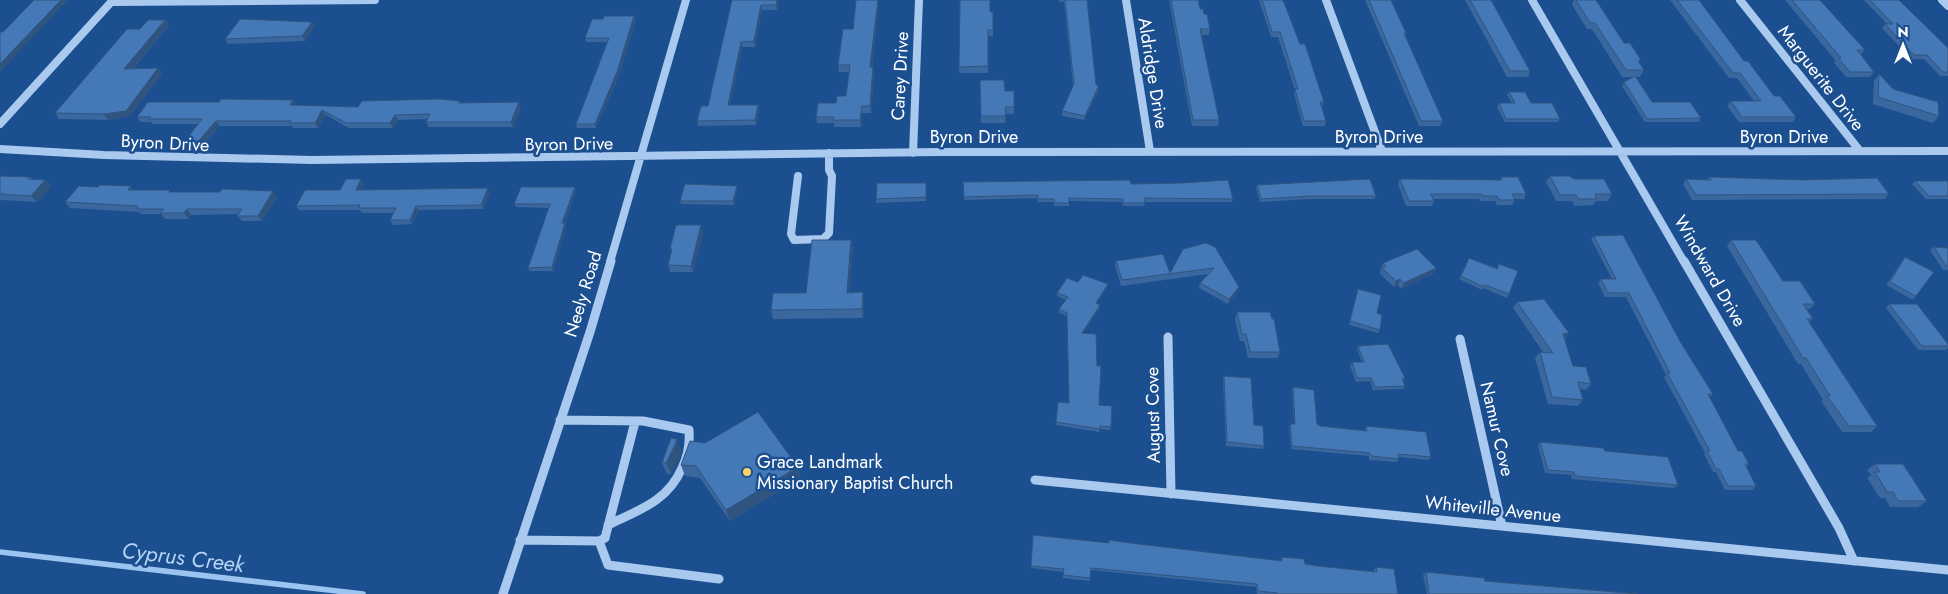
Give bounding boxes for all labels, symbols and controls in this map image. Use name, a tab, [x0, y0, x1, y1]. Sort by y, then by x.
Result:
street label: Aldridge Drive	[1131, 15, 1175, 131]
street label: Marguerite Drive	[1771, 20, 1871, 136]
north arrow	[1878, 20, 1928, 70]
text: N	[1897, 22, 1909, 42]
street label: Carey Drive	[885, 31, 915, 121]
street label: Byron Drive	[930, 124, 1018, 150]
street label: Byron Drive	[1335, 124, 1423, 150]
street label: Byron Drive	[1740, 124, 1828, 150]
street label: Byron Drive	[120, 128, 210, 158]
street label: Byron Drive	[524, 130, 614, 158]
street label: Windward Drive	[1667, 210, 1753, 332]
street label: Neely Road	[558, 248, 608, 340]
street label: August Cove	[1139, 367, 1167, 463]
street label: Namur Cove	[1473, 379, 1521, 479]
place label: Grace Landmark Missionary Baptist Church	[757, 449, 954, 496]
marker: Grace Landmark Missionary Baptist Church	[741, 466, 753, 478]
street label: Whiteville Avenue	[1424, 489, 1562, 529]
water label: Cyprus Creek	[120, 534, 248, 581]

